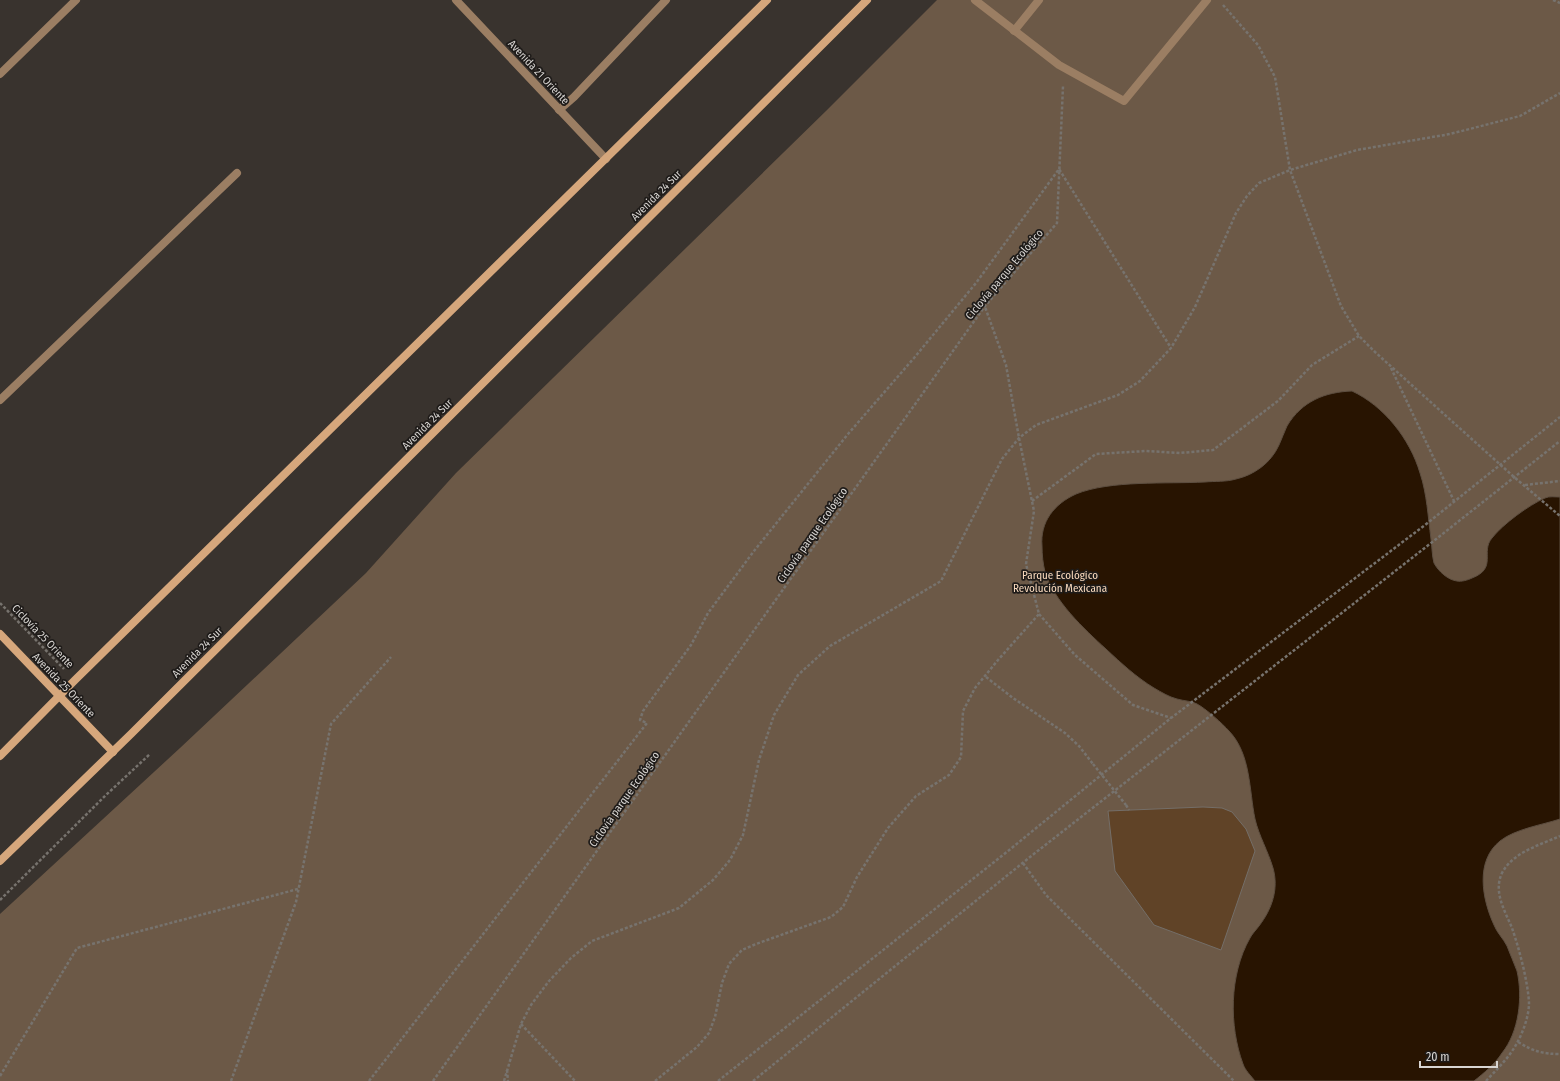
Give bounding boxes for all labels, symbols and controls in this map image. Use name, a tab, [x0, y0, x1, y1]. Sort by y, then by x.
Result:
street label: Avenida 21 Oriente	[505, 37, 572, 107]
street label: Avenida 24 Sur	[628, 167, 684, 223]
street label: Ciclovía parque Ecológico	[963, 226, 1046, 322]
street label: Avenida 24 Sur	[399, 396, 455, 452]
street label: Ciclovía parque Ecológico	[774, 485, 850, 586]
park label: Parque Ecológico Revolución Mexicana	[1013, 569, 1107, 595]
street label: Ciclovía 25 Oriente	[9, 602, 76, 671]
street label: Avenida 24 Sur	[169, 624, 225, 680]
street label: Avenida 25 Oriente	[30, 650, 98, 720]
street label: Ciclovía parque Ecológico	[586, 749, 662, 850]
scale bar	[1420, 1043, 1497, 1069]
text: 20 m	[1426, 1050, 1450, 1064]

